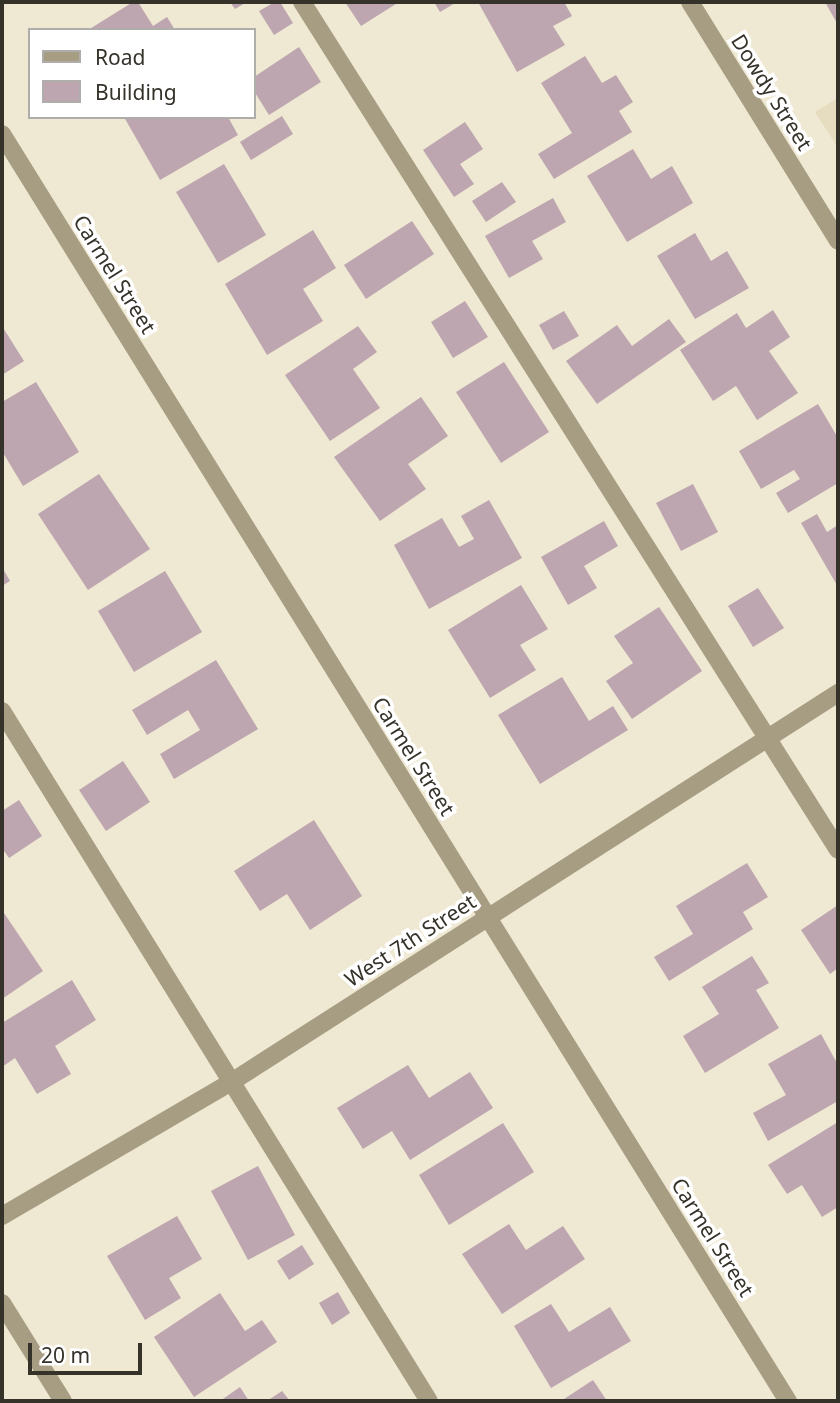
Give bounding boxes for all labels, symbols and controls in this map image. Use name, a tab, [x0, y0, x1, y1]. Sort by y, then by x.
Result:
legend	[28, 28, 256, 119]
street label: Dowdy Street	[726, 29, 818, 155]
text: Road	[95, 43, 145, 71]
text: Building	[95, 78, 177, 106]
street label: Carmel Street	[69, 210, 161, 338]
street label: Carmel Street	[368, 692, 460, 820]
street label: West 7th Street	[340, 888, 480, 992]
street label: Carmel Street	[667, 1173, 759, 1301]
scale bar	[32, 1330, 145, 1374]
text: 20 m	[41, 1341, 90, 1369]

